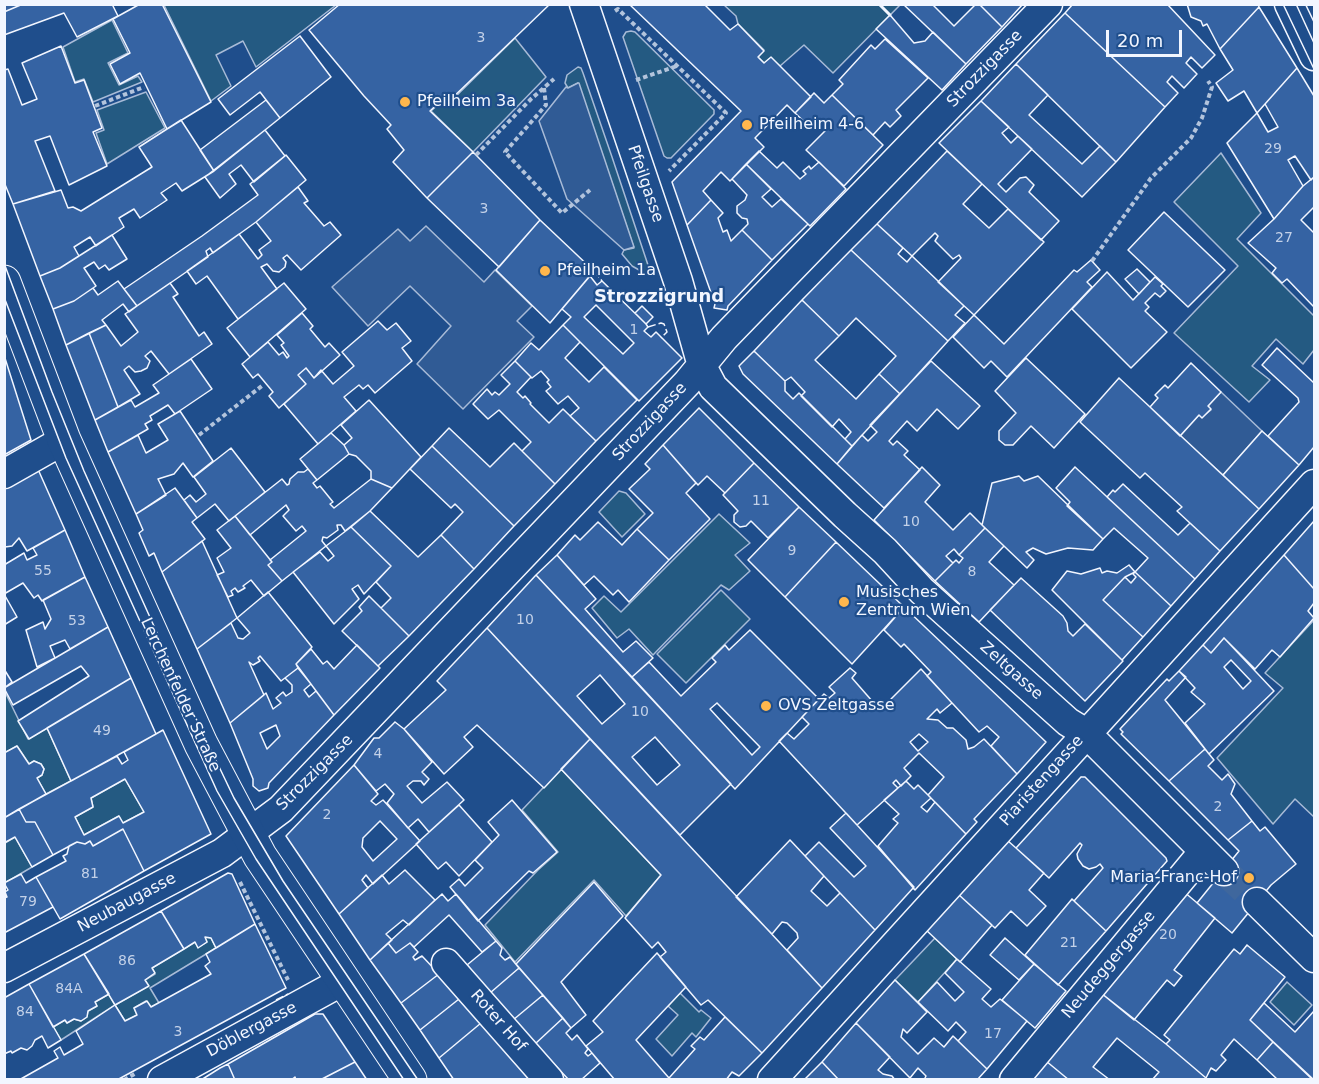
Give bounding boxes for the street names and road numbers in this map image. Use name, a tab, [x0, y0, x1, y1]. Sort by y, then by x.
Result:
street label: Strozzigasse	[943, 26, 1027, 112]
street label: Pfeilgasse	[623, 143, 667, 225]
street label: Strozzigasse	[609, 379, 691, 465]
street label: Lerchenfelder Straße	[136, 615, 224, 775]
street label: Zeltgasse	[976, 638, 1046, 704]
street label: Strozzigasse	[273, 731, 357, 815]
street label: Piaristengasse	[996, 732, 1088, 830]
street label: Neubaugasse	[75, 869, 179, 937]
street label: Neudeggergasse	[1058, 907, 1160, 1023]
street label: Roter Hof	[466, 986, 530, 1056]
street label: Döblergasse	[204, 998, 300, 1062]

